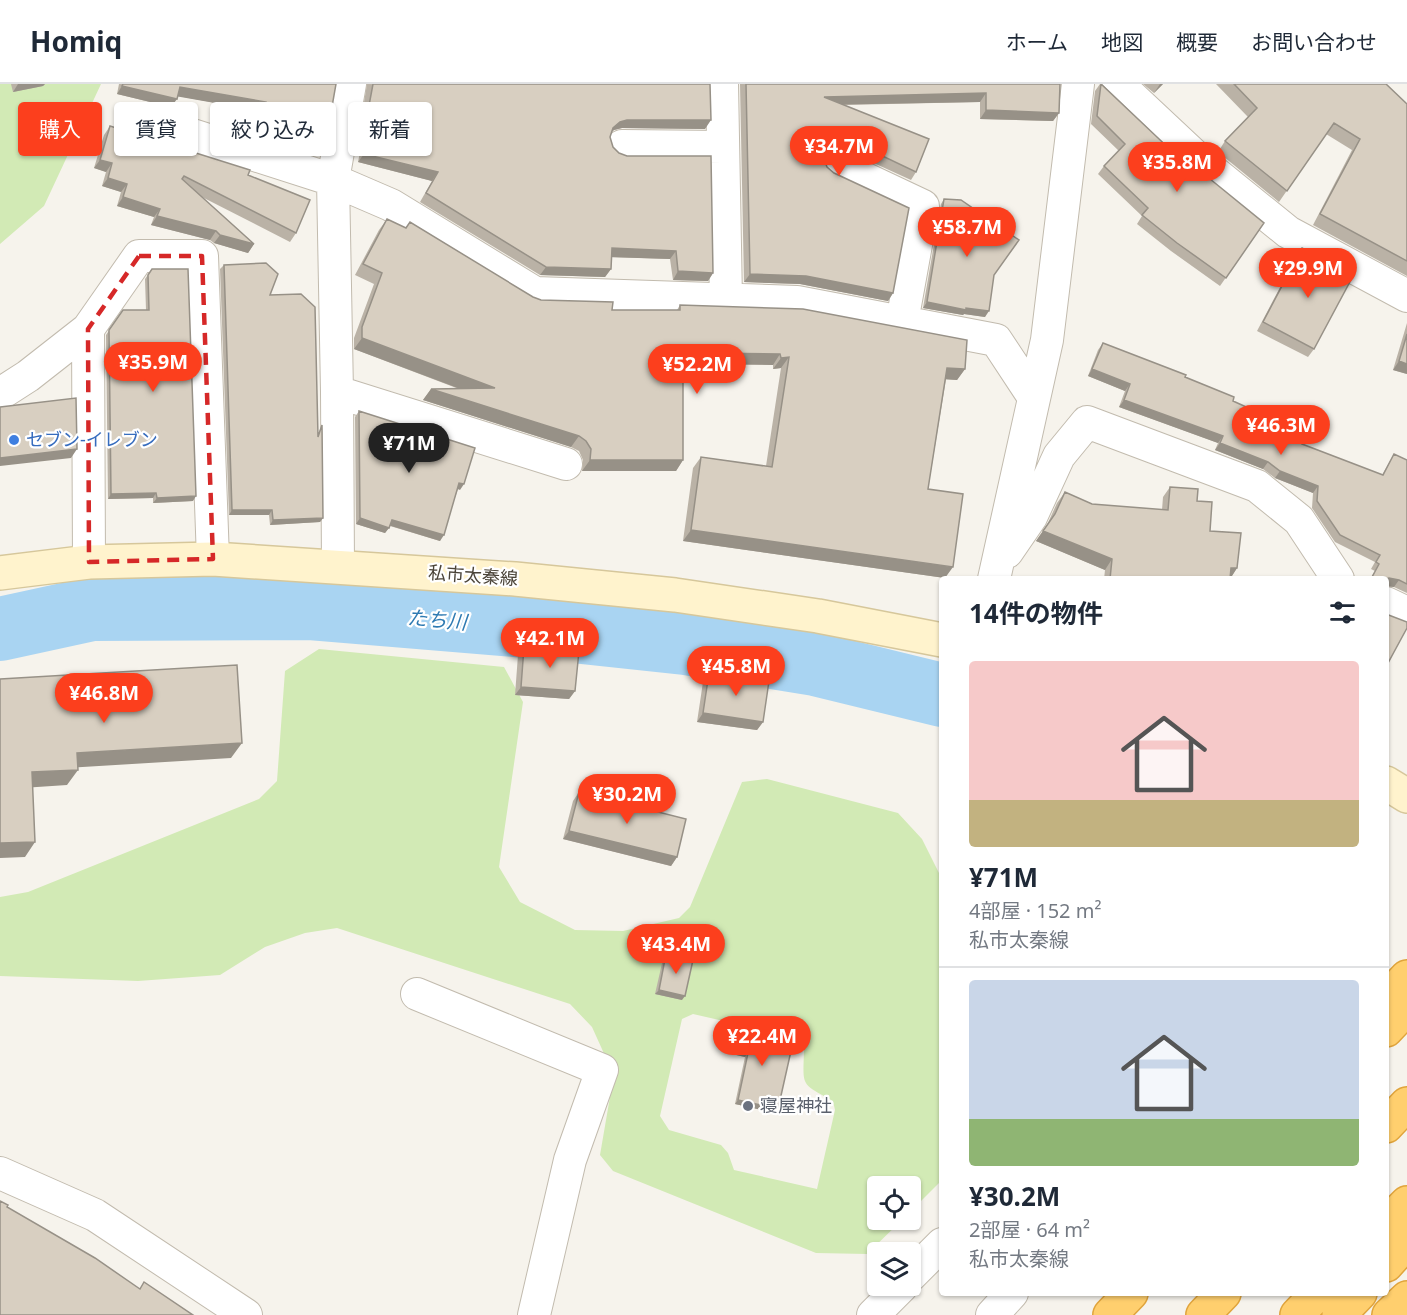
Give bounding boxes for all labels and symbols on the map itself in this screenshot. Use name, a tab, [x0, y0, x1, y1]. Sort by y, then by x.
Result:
pin: ¥34.7M	[790, 126, 888, 177]
pin: ¥35.8M	[1128, 142, 1226, 193]
pin: ¥58.7M	[918, 207, 1016, 258]
pin: ¥29.9M	[1259, 248, 1357, 299]
pin: ¥35.9M	[104, 342, 202, 393]
pin: ¥52.2M	[648, 344, 746, 395]
pin: ¥46.3M	[1232, 405, 1330, 456]
pin: ¥71M	[373, 423, 445, 474]
place label: セブン-イレブン	[26, 427, 158, 451]
marker: セブン-イレブン	[7, 433, 21, 447]
street label: 私市太秦線	[427, 560, 519, 590]
water label: たち川	[406, 603, 470, 636]
pin: ¥42.1M	[501, 618, 599, 669]
pin: ¥45.8M	[687, 646, 785, 697]
pin: ¥46.8M	[55, 673, 153, 724]
pin: ¥30.2M	[578, 774, 676, 825]
pin: ¥43.4M	[627, 924, 725, 975]
pin: ¥22.4M	[713, 1016, 811, 1067]
place label: 寝屋神社	[760, 1093, 832, 1117]
marker: 寝屋神社	[741, 1099, 755, 1113]

